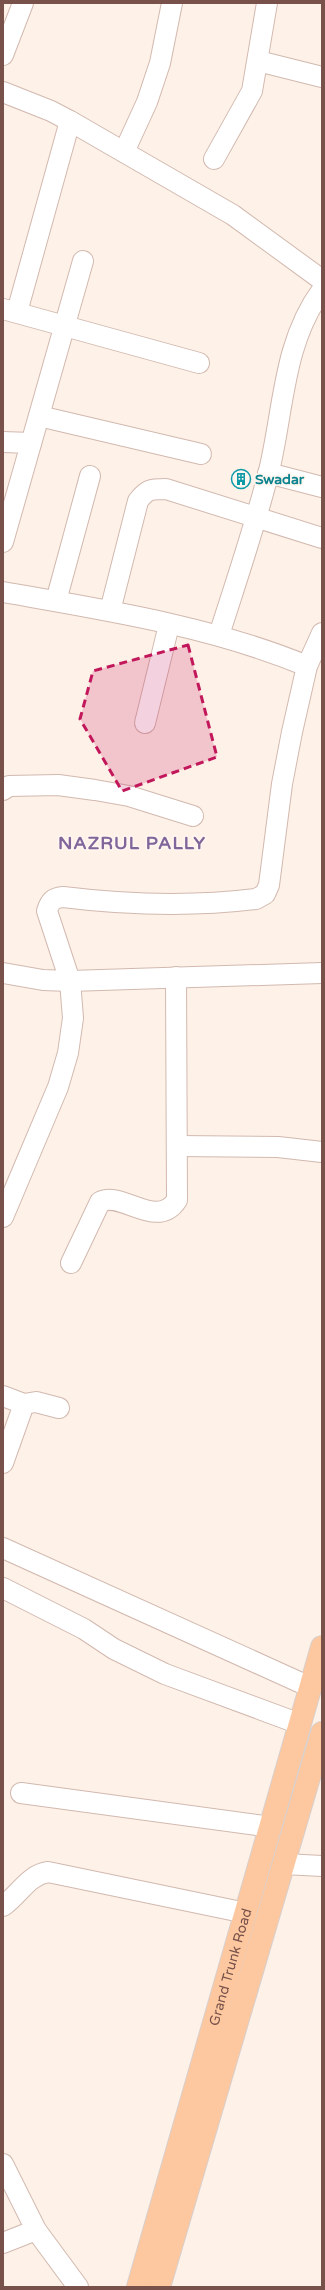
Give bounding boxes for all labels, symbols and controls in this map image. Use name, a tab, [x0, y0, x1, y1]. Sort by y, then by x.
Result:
building icon: Swadar	[230, 468, 252, 490]
place label: Swadar	[255, 471, 305, 488]
district label: NAZRUL PALLY	[58, 832, 206, 854]
street label: Grand Trunk Road	[205, 1906, 255, 2028]

